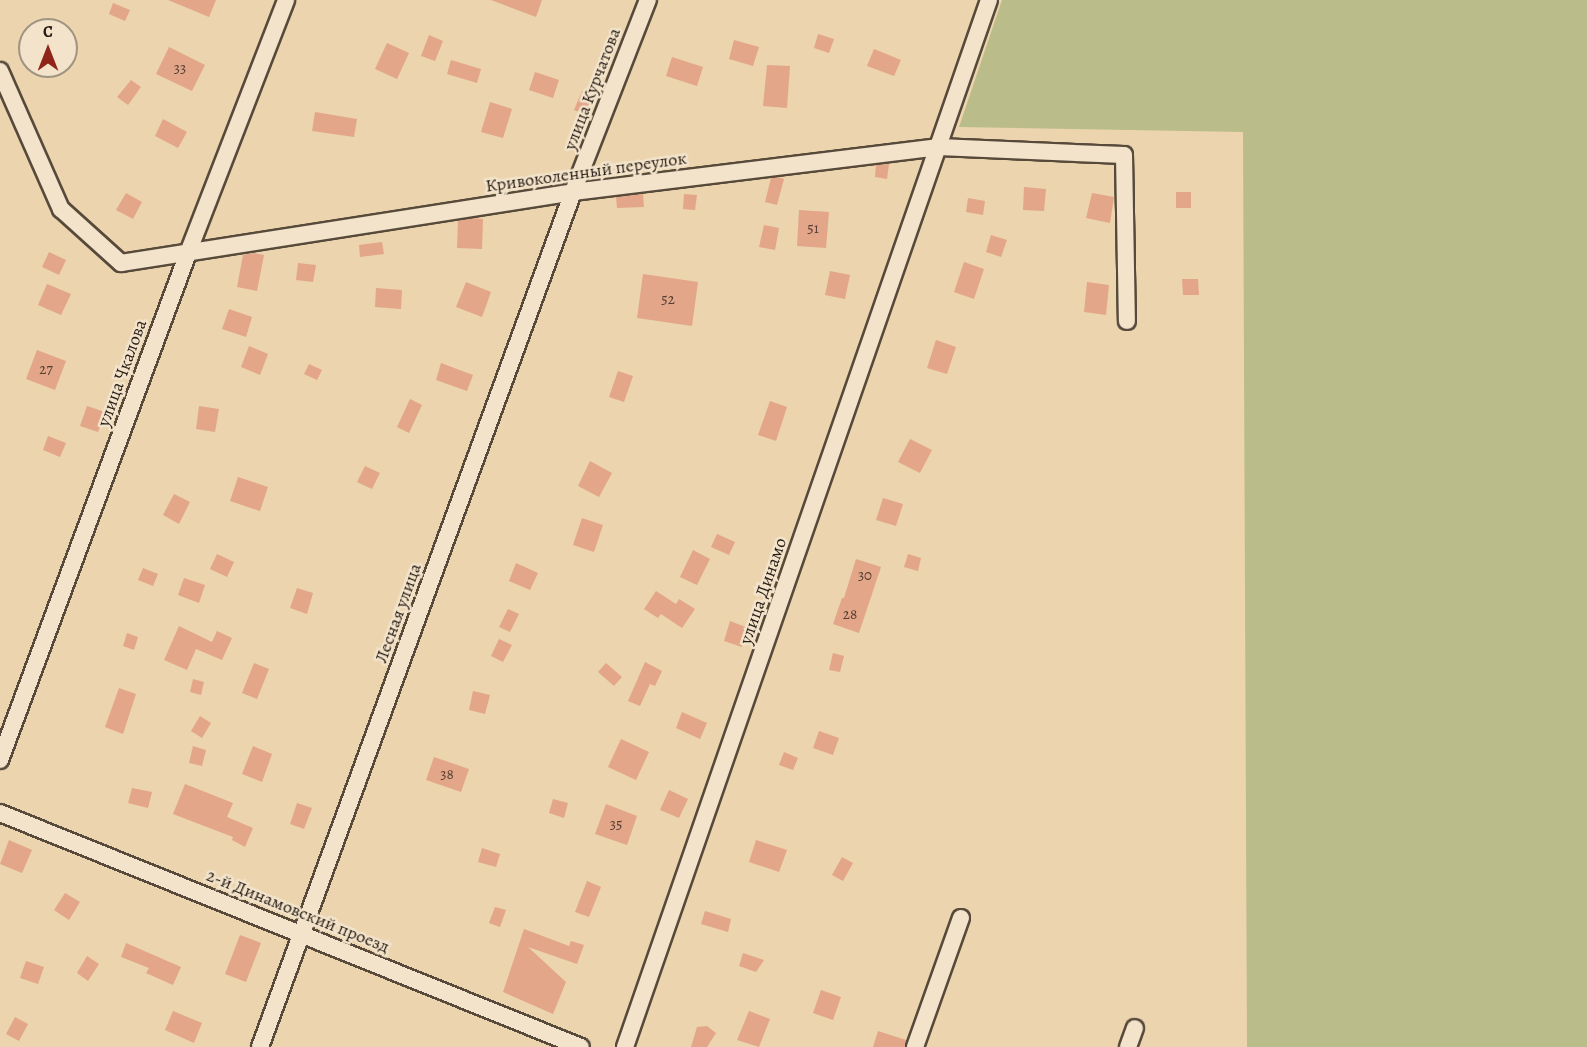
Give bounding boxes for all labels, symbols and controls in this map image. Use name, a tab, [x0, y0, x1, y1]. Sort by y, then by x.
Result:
north arrow	[18, 18, 78, 78]
text: С	[43, 21, 53, 43]
street label: улица Курчатова	[559, 25, 625, 153]
house number: 33	[174, 60, 186, 78]
street label: Кривоколенный переулок	[484, 147, 688, 197]
house number: 51	[807, 220, 819, 238]
house number: 52	[661, 291, 675, 309]
street label: улица Чкалова	[93, 317, 151, 429]
house number: 27	[39, 361, 53, 379]
street label: улица Динамо	[735, 535, 791, 647]
street label: Лесная улица	[370, 560, 426, 666]
house number: 30	[858, 567, 872, 585]
house number: 28	[843, 606, 857, 624]
house number: 38	[440, 766, 454, 784]
house number: 35	[610, 816, 622, 834]
street label: 2-й Динамовский проезд	[203, 864, 393, 958]

